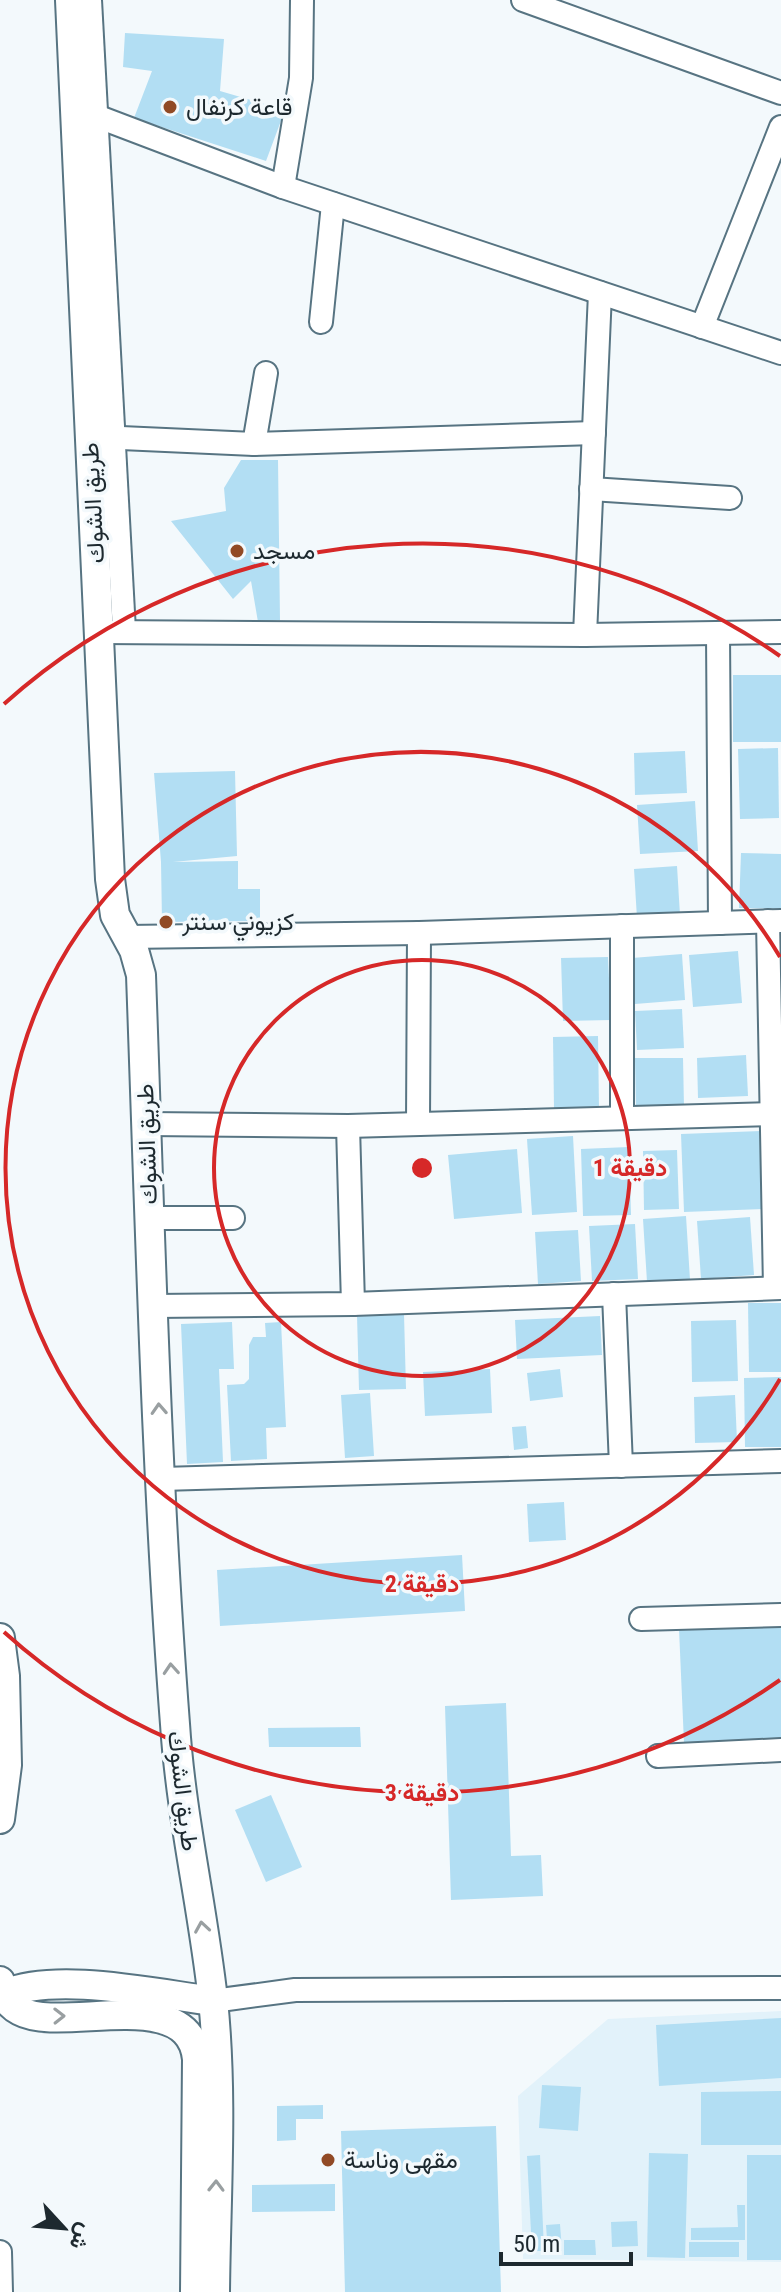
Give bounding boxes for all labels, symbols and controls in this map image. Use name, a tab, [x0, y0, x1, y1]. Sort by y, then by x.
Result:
place label: قاعة كرنفال	[186, 93, 292, 122]
marker: قاعة كرنفال	[161, 98, 179, 116]
street label: طريق الشوك	[76, 442, 111, 564]
place label: مسجد	[253, 537, 315, 565]
marker: مسجد	[228, 542, 246, 560]
place label: كزيوني سنتر	[181, 908, 294, 941]
marker: كزيوني سنتر	[157, 913, 175, 931]
street label: طريق الشوك	[131, 1083, 164, 1205]
centre of rings	[408, 1154, 436, 1182]
text: 1 دقيقة	[593, 1154, 667, 1182]
one-way arrow	[150, 1402, 167, 1415]
text: 2 دقيقة	[385, 1570, 459, 1598]
one-way arrow	[163, 1662, 180, 1675]
street label: طريق الشوك	[161, 1729, 204, 1853]
text: 3 دقيقة	[385, 1779, 459, 1807]
one-way arrow	[195, 1920, 212, 1934]
one-way arrow	[53, 2008, 66, 2025]
place label: مقهى وناسة	[344, 2146, 458, 2175]
marker: مقهى وناسة	[319, 2151, 337, 2169]
one-way arrow	[207, 2179, 225, 2192]
north arrow	[24, 2188, 104, 2268]
scale bar	[501, 2216, 631, 2266]
text: ش	[64, 2219, 99, 2254]
text: 50 m	[513, 2230, 560, 2258]

